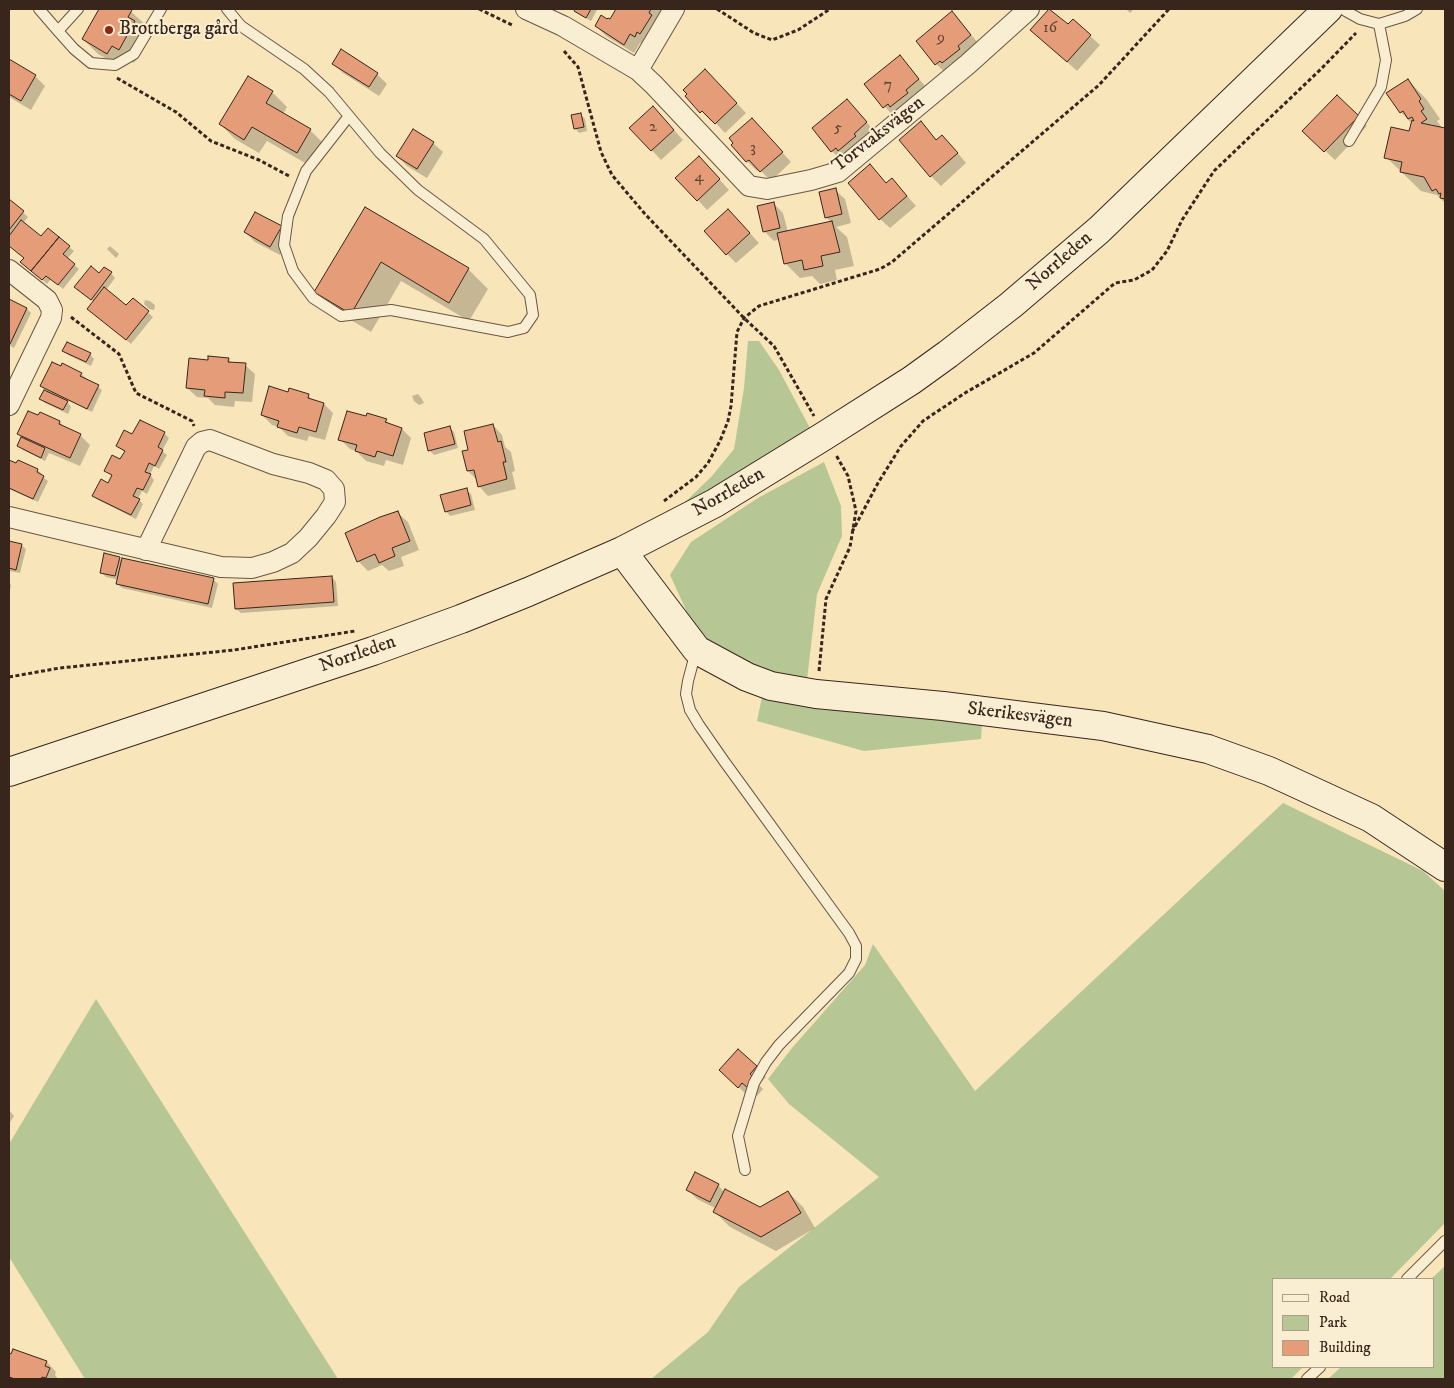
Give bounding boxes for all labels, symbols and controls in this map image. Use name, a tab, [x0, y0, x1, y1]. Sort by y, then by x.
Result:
place label: Brottberga gård	[119, 19, 238, 41]
house number: 16	[1043, 19, 1057, 39]
marker: Brottberga gård	[103, 24, 115, 36]
house number: 9	[937, 29, 945, 49]
house number: 7	[884, 76, 892, 96]
street label: Torvtaksvägen	[828, 92, 930, 178]
house number: 2	[649, 118, 657, 138]
house number: 5	[834, 119, 842, 139]
house number: 3	[750, 139, 756, 159]
house number: 4	[694, 168, 704, 188]
street label: Norrleden	[1023, 227, 1097, 297]
street label: Norrleden	[689, 463, 769, 523]
street label: Norrleden	[317, 631, 399, 679]
street label: Skerikesvägen	[966, 698, 1074, 734]
legend	[1272, 1278, 1434, 1368]
text: Road	[1319, 1288, 1350, 1307]
text: Park	[1319, 1313, 1347, 1332]
text: Building	[1319, 1338, 1371, 1357]

